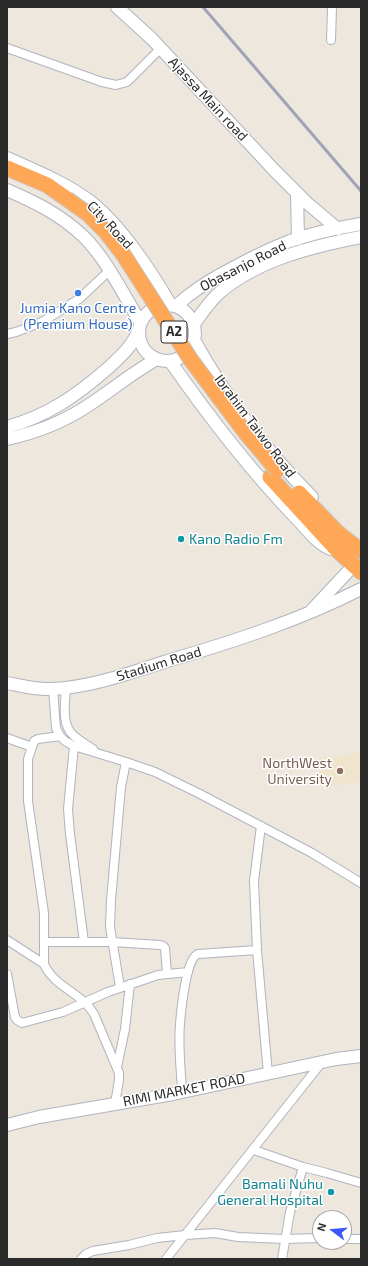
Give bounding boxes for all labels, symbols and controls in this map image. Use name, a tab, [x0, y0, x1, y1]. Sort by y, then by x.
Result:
street label: Ajassa Main road	[165, 54, 251, 144]
street label: City Road	[84, 197, 136, 253]
street label: Obasanjo Road	[197, 237, 289, 295]
marker: Jumia Kano Centre (Premium House)	[73, 288, 83, 298]
place label: Jumia Kano Centre (Premium House)	[20, 300, 136, 332]
road number: A2	[161, 321, 187, 343]
street label: Ibrahim Taiwo Road	[211, 371, 299, 481]
place label: Kano Radio Fm	[189, 531, 283, 547]
marker: Kano Radio Fm	[176, 534, 186, 544]
street label: Stadium Road	[115, 643, 203, 685]
place label: NorthWest University	[262, 755, 332, 788]
marker: NorthWest University	[335, 766, 345, 776]
street label: RIMI MARKET ROAD	[121, 1070, 247, 1110]
place label: Bamali Nuhu General Hospital	[217, 1176, 323, 1208]
marker: Bamali Nuhu General Hospital	[326, 1187, 336, 1197]
north arrow	[312, 1210, 352, 1250]
text: N	[314, 1221, 328, 1232]

